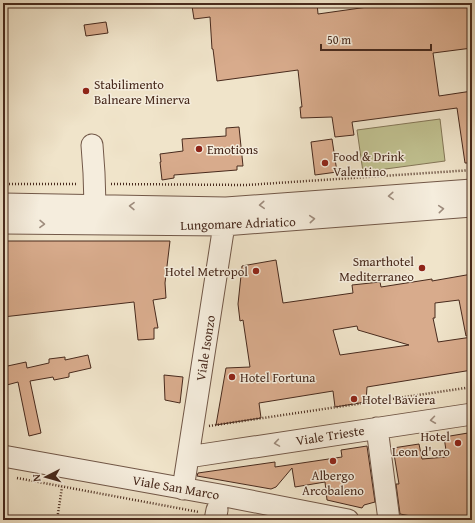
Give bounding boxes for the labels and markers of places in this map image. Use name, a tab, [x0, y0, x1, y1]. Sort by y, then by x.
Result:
place label: Stabilimento Balneare Minerva	[94, 75, 191, 109]
marker: Stabilimento Balneare Minerva	[81, 86, 91, 96]
place label: Emotions	[207, 140, 258, 159]
marker: Emotions	[194, 144, 204, 154]
place label: Food & Drink Valentino	[333, 147, 405, 181]
marker: Food & Drink Valentino	[320, 158, 330, 168]
place label: Smarthotel Mediterraneo	[339, 252, 414, 286]
place label: Hotel Metropol	[165, 262, 248, 281]
marker: Smarthotel Mediterraneo	[417, 263, 427, 273]
marker: Hotel Metropol	[251, 266, 261, 276]
place label: Hotel Fortuna	[240, 368, 316, 387]
marker: Hotel Fortuna	[227, 372, 237, 382]
place label: Hotel Baviera	[362, 390, 436, 409]
marker: Hotel Baviera	[349, 394, 359, 404]
place label: Hotel Leon d'oro	[392, 427, 450, 461]
marker: Hotel Leon d'oro	[453, 438, 463, 448]
marker: Albergo Arcobaleno	[328, 456, 338, 466]
place label: Albergo Arcobaleno	[302, 466, 364, 500]

